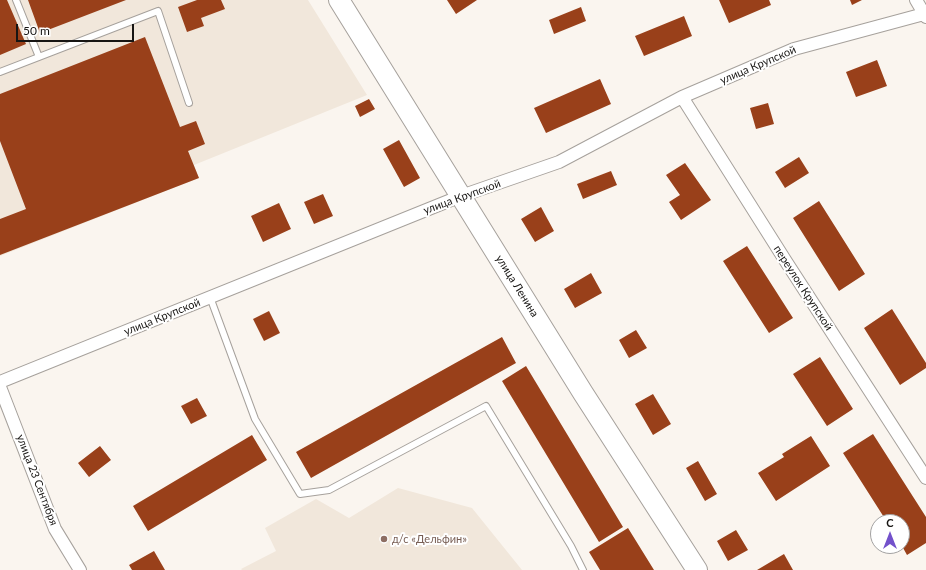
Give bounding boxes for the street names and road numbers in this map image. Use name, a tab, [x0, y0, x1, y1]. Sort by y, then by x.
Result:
street label: улица Крупской	[718, 43, 798, 87]
street label: улица Крупской	[422, 177, 502, 217]
street label: переулок Крупской	[771, 243, 835, 333]
street label: улица Ленина	[493, 253, 541, 319]
street label: улица Крупской	[122, 296, 202, 338]
street label: улица 23 Сентября	[14, 433, 60, 527]

